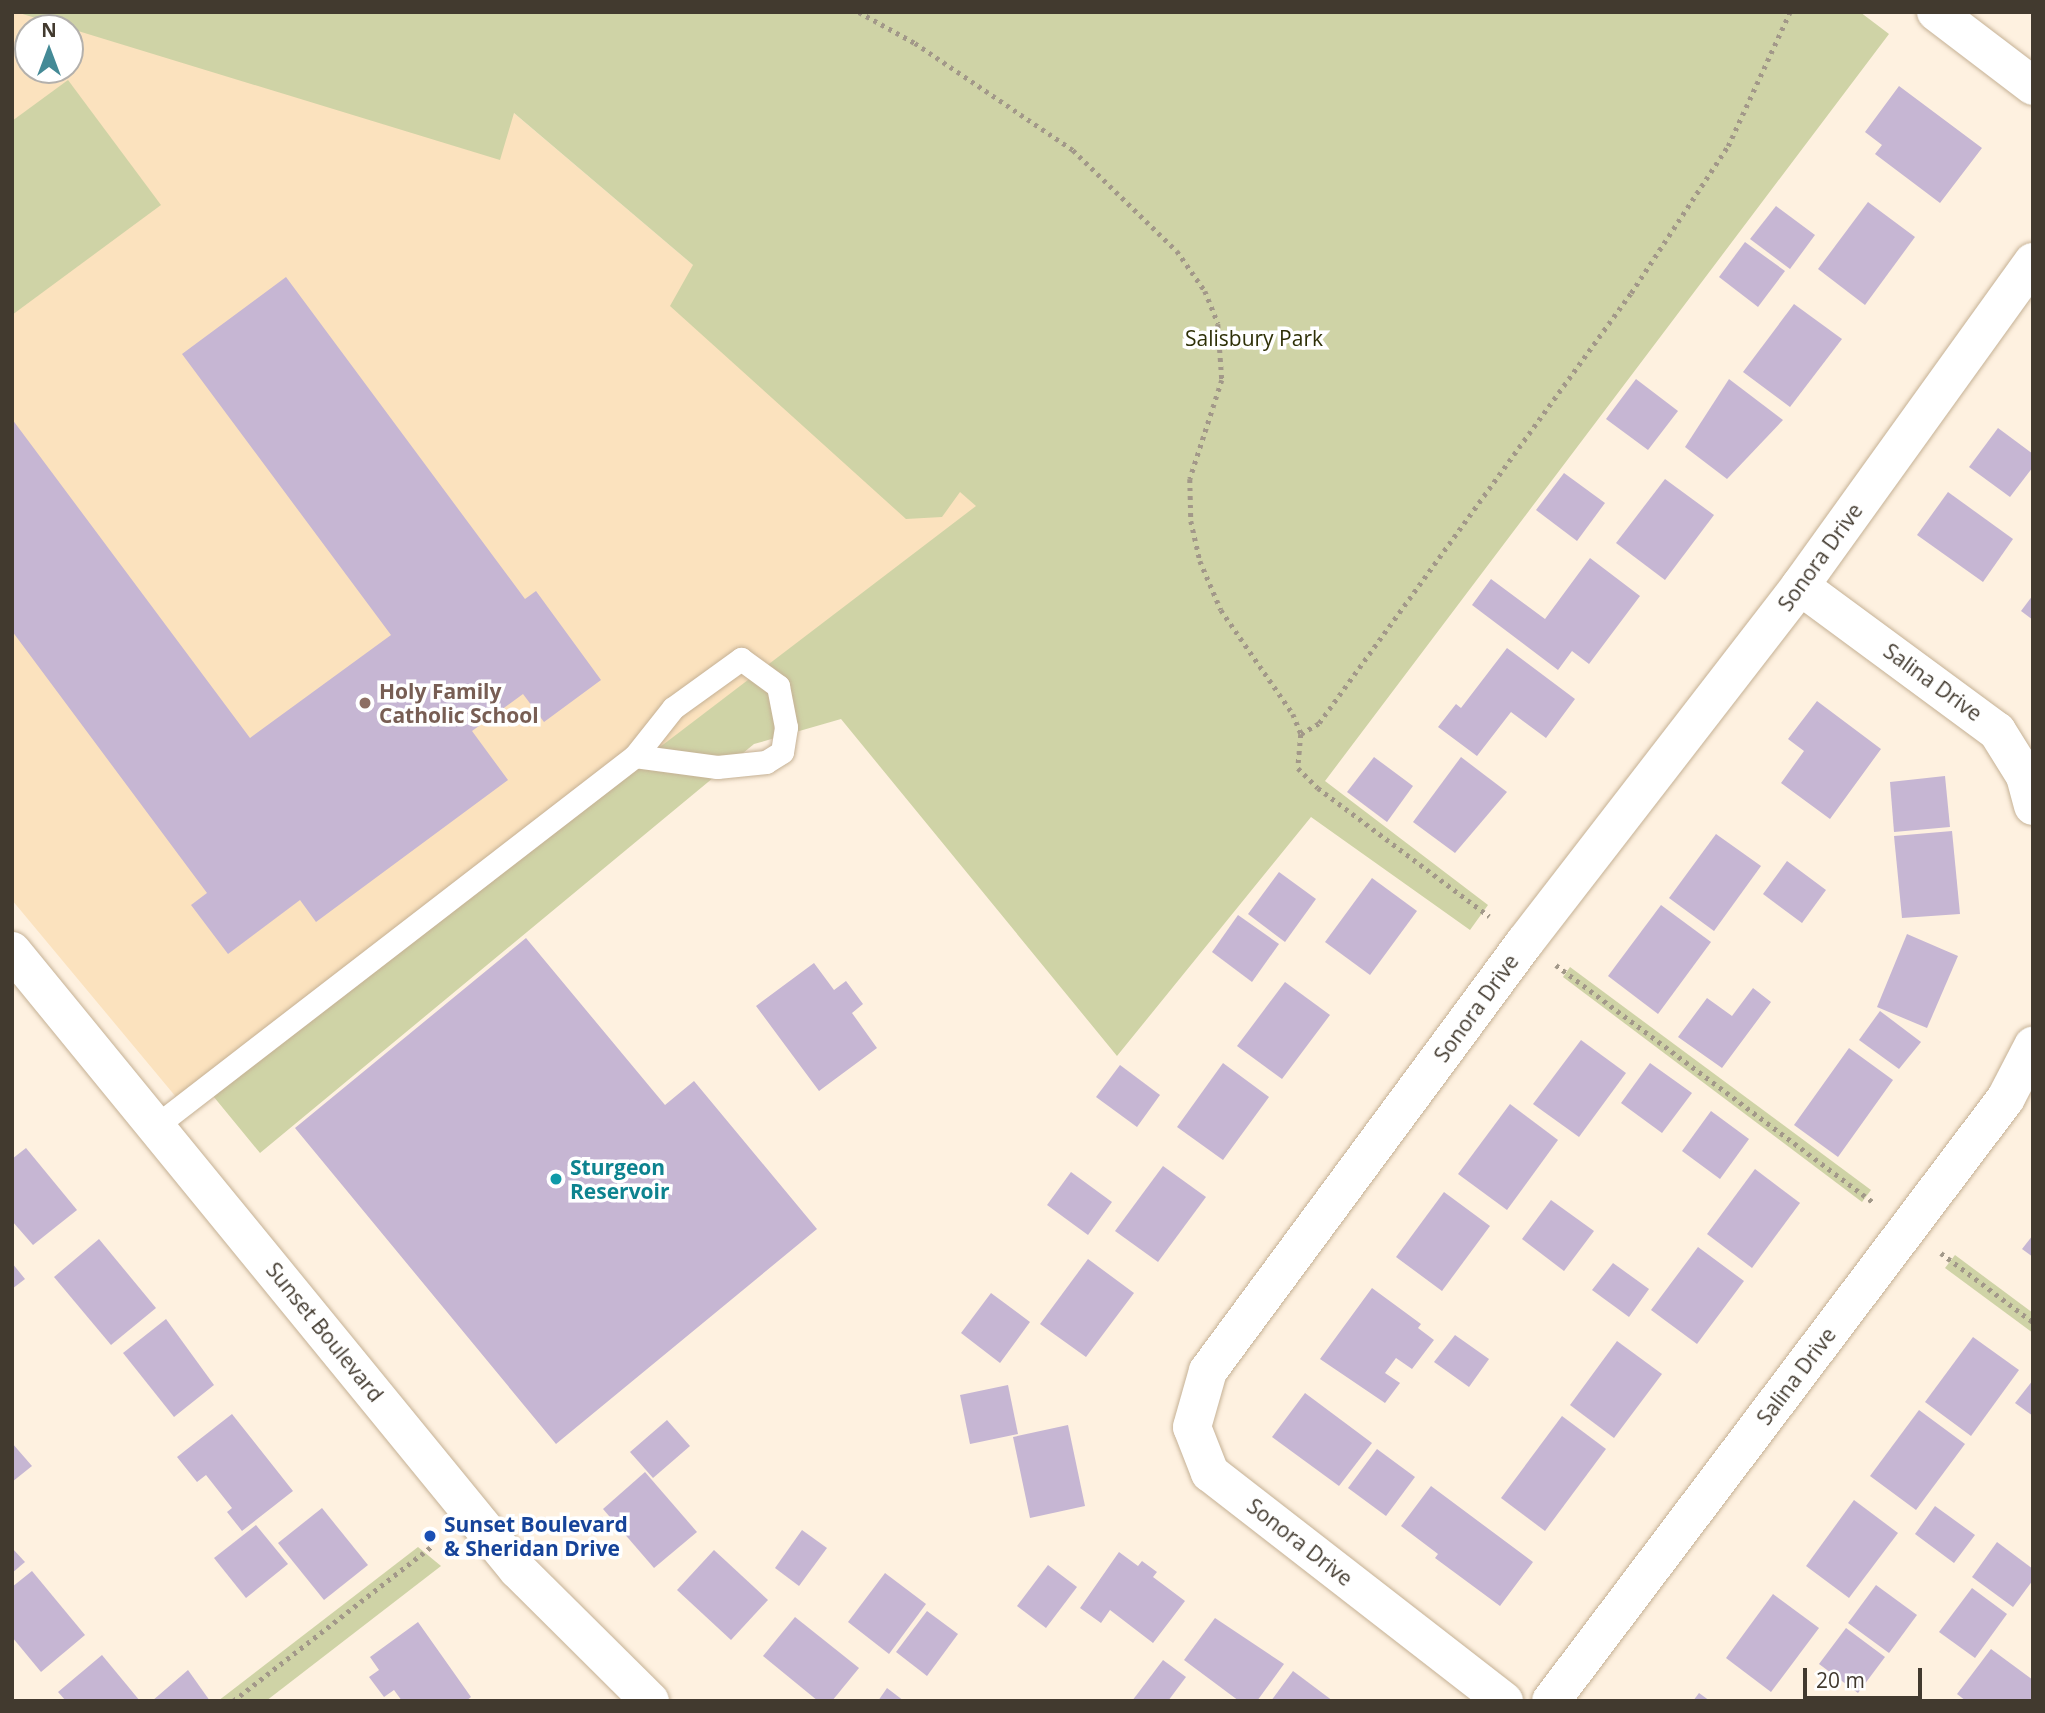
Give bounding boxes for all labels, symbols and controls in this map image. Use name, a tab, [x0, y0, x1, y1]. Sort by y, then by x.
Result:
north arrow	[14, 14, 84, 84]
text: N	[41, 17, 57, 43]
park label: Salisbury Park	[1185, 325, 1323, 351]
street label: Sonora Drive	[1773, 498, 1867, 616]
street label: Salina Drive	[1879, 638, 1987, 726]
place label: Holy Family Catholic School	[379, 678, 539, 728]
marker: Holy Family Catholic School	[357, 695, 373, 711]
street label: Sonora Drive	[1429, 949, 1523, 1067]
place label: Sturgeon Reservoir	[570, 1154, 670, 1204]
marker: Sturgeon Reservoir	[548, 1171, 564, 1187]
street label: Sunset Boulevard	[261, 1257, 389, 1407]
street label: Salina Drive	[1751, 1322, 1841, 1430]
street label: Sonora Drive	[1242, 1493, 1358, 1591]
place label: Sunset Boulevard & Sheridan Drive	[444, 1511, 628, 1561]
marker: Sunset Boulevard & Sheridan Drive	[422, 1528, 438, 1544]
scale bar	[1807, 1654, 1926, 1698]
text: 20 m	[1816, 1666, 1865, 1694]

